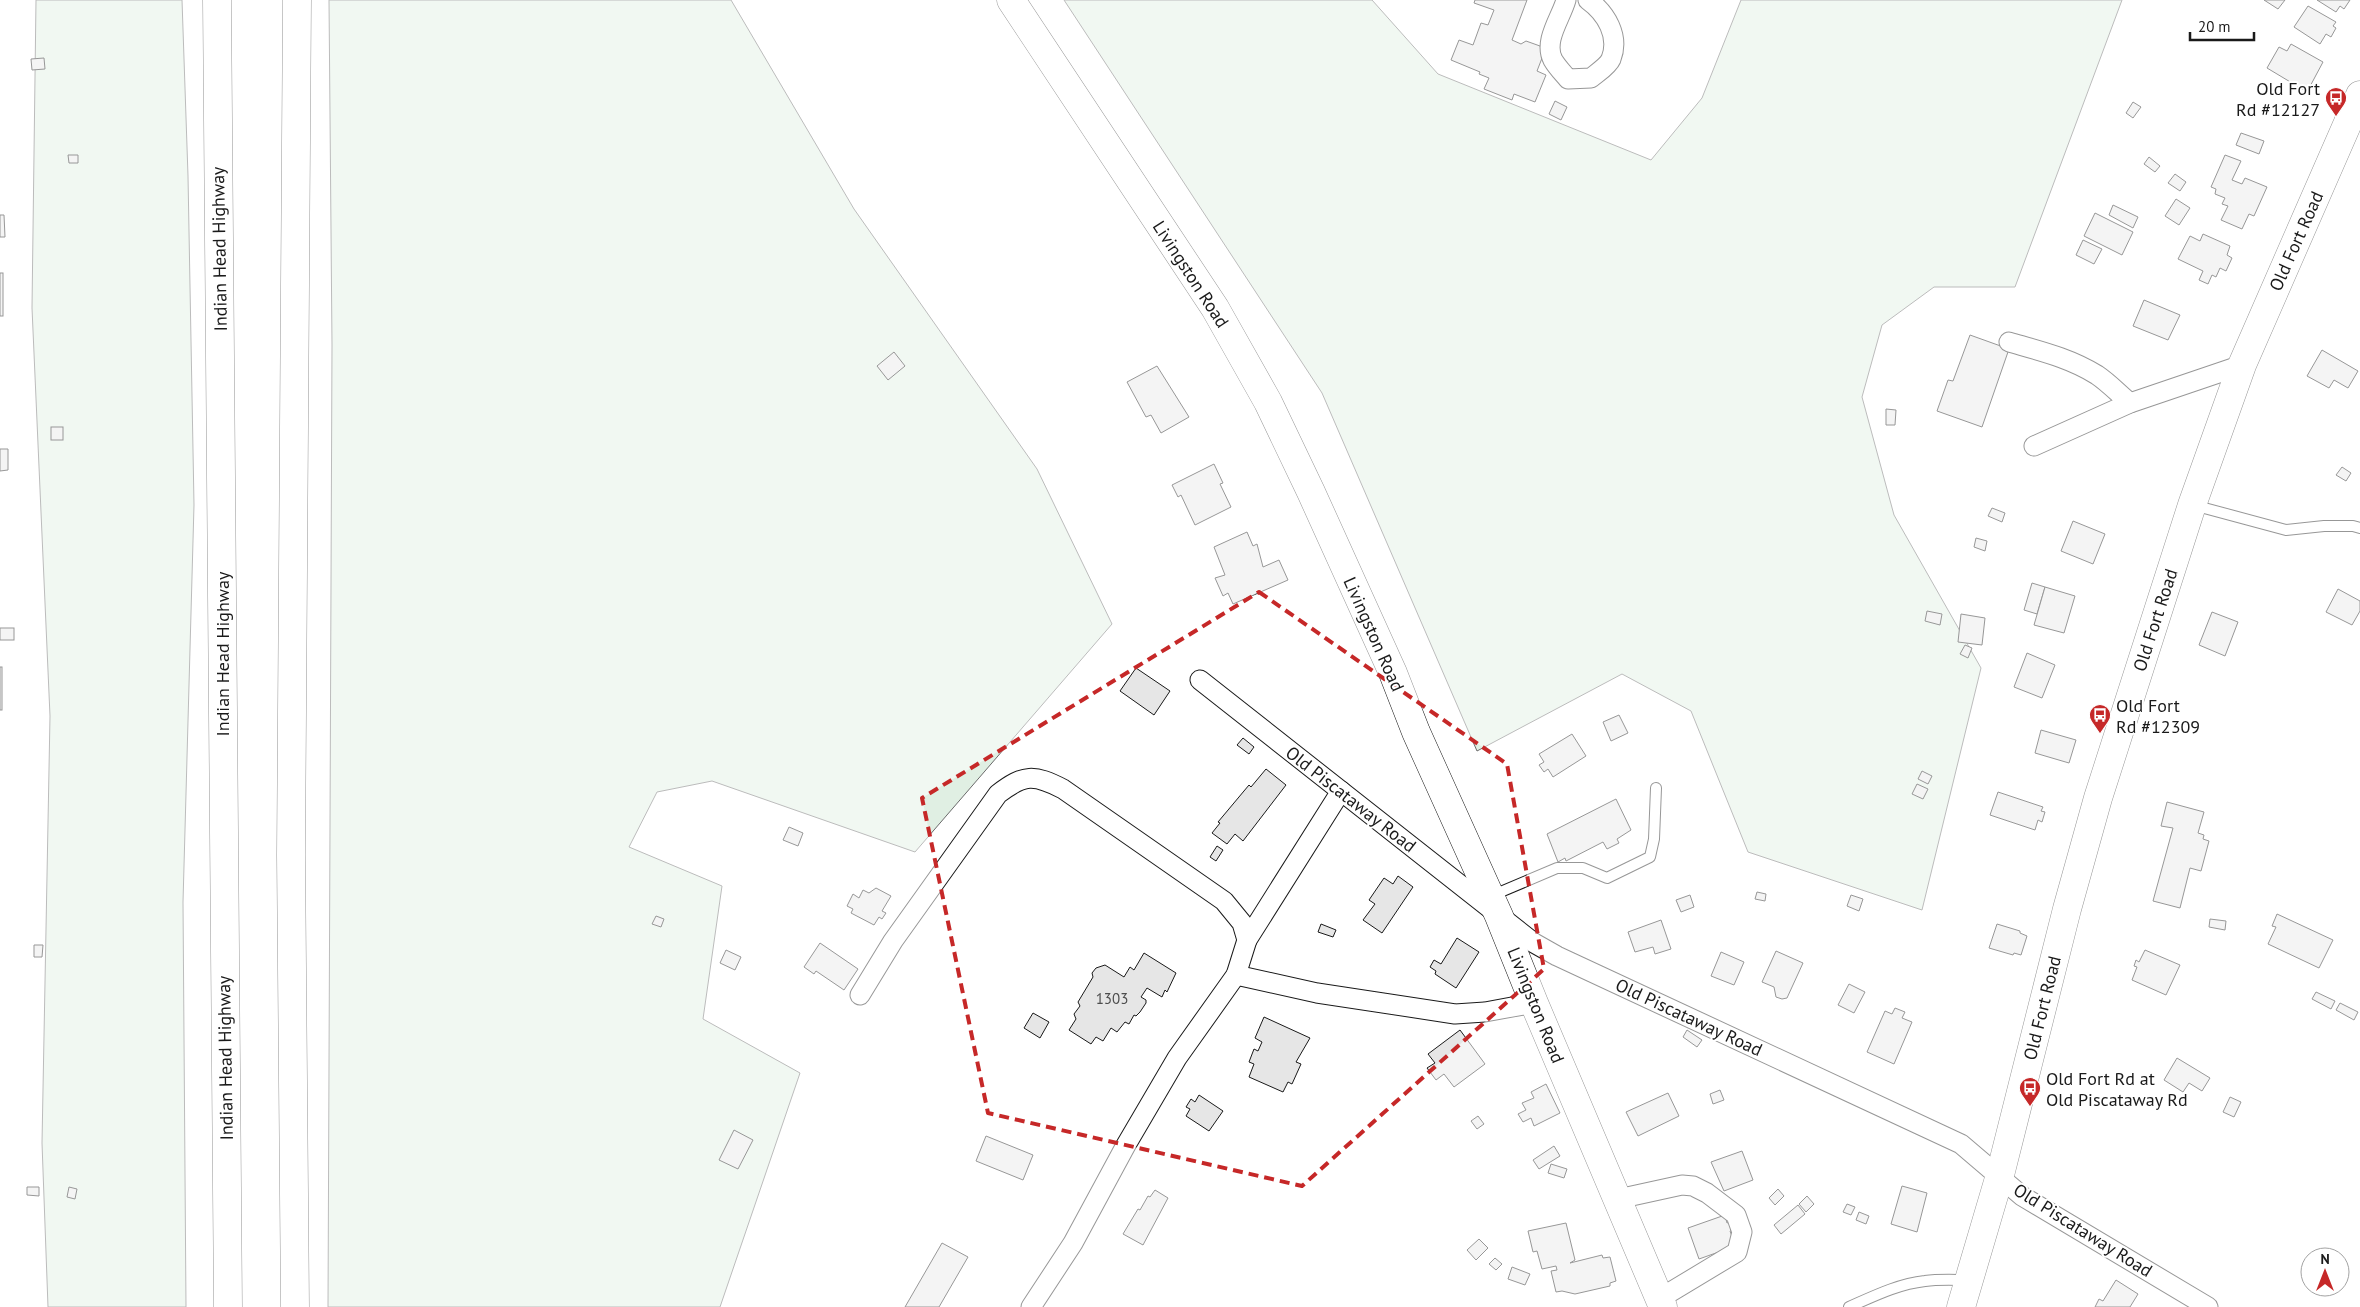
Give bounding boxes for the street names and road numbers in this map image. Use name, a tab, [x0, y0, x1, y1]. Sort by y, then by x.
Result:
street label: Indian Head Highway	[206, 166, 232, 332]
street label: Old Fort Road	[2264, 188, 2328, 294]
street label: Livingston Road	[1148, 216, 1234, 332]
street label: Old Fort Road	[2128, 566, 2182, 674]
street label: Indian Head Highway	[211, 571, 234, 736]
street label: Livingston Road	[1338, 573, 1410, 695]
street label: Old Piscataway Road	[1281, 741, 1421, 857]
street label: Livingston Road	[1502, 944, 1570, 1066]
street label: Old Fort Road	[2018, 953, 2066, 1063]
street label: Old Piscataway Road	[1612, 973, 1766, 1061]
street label: Indian Head Highway	[212, 975, 238, 1141]
street label: Old Piscataway Road	[2009, 1178, 2157, 1282]

